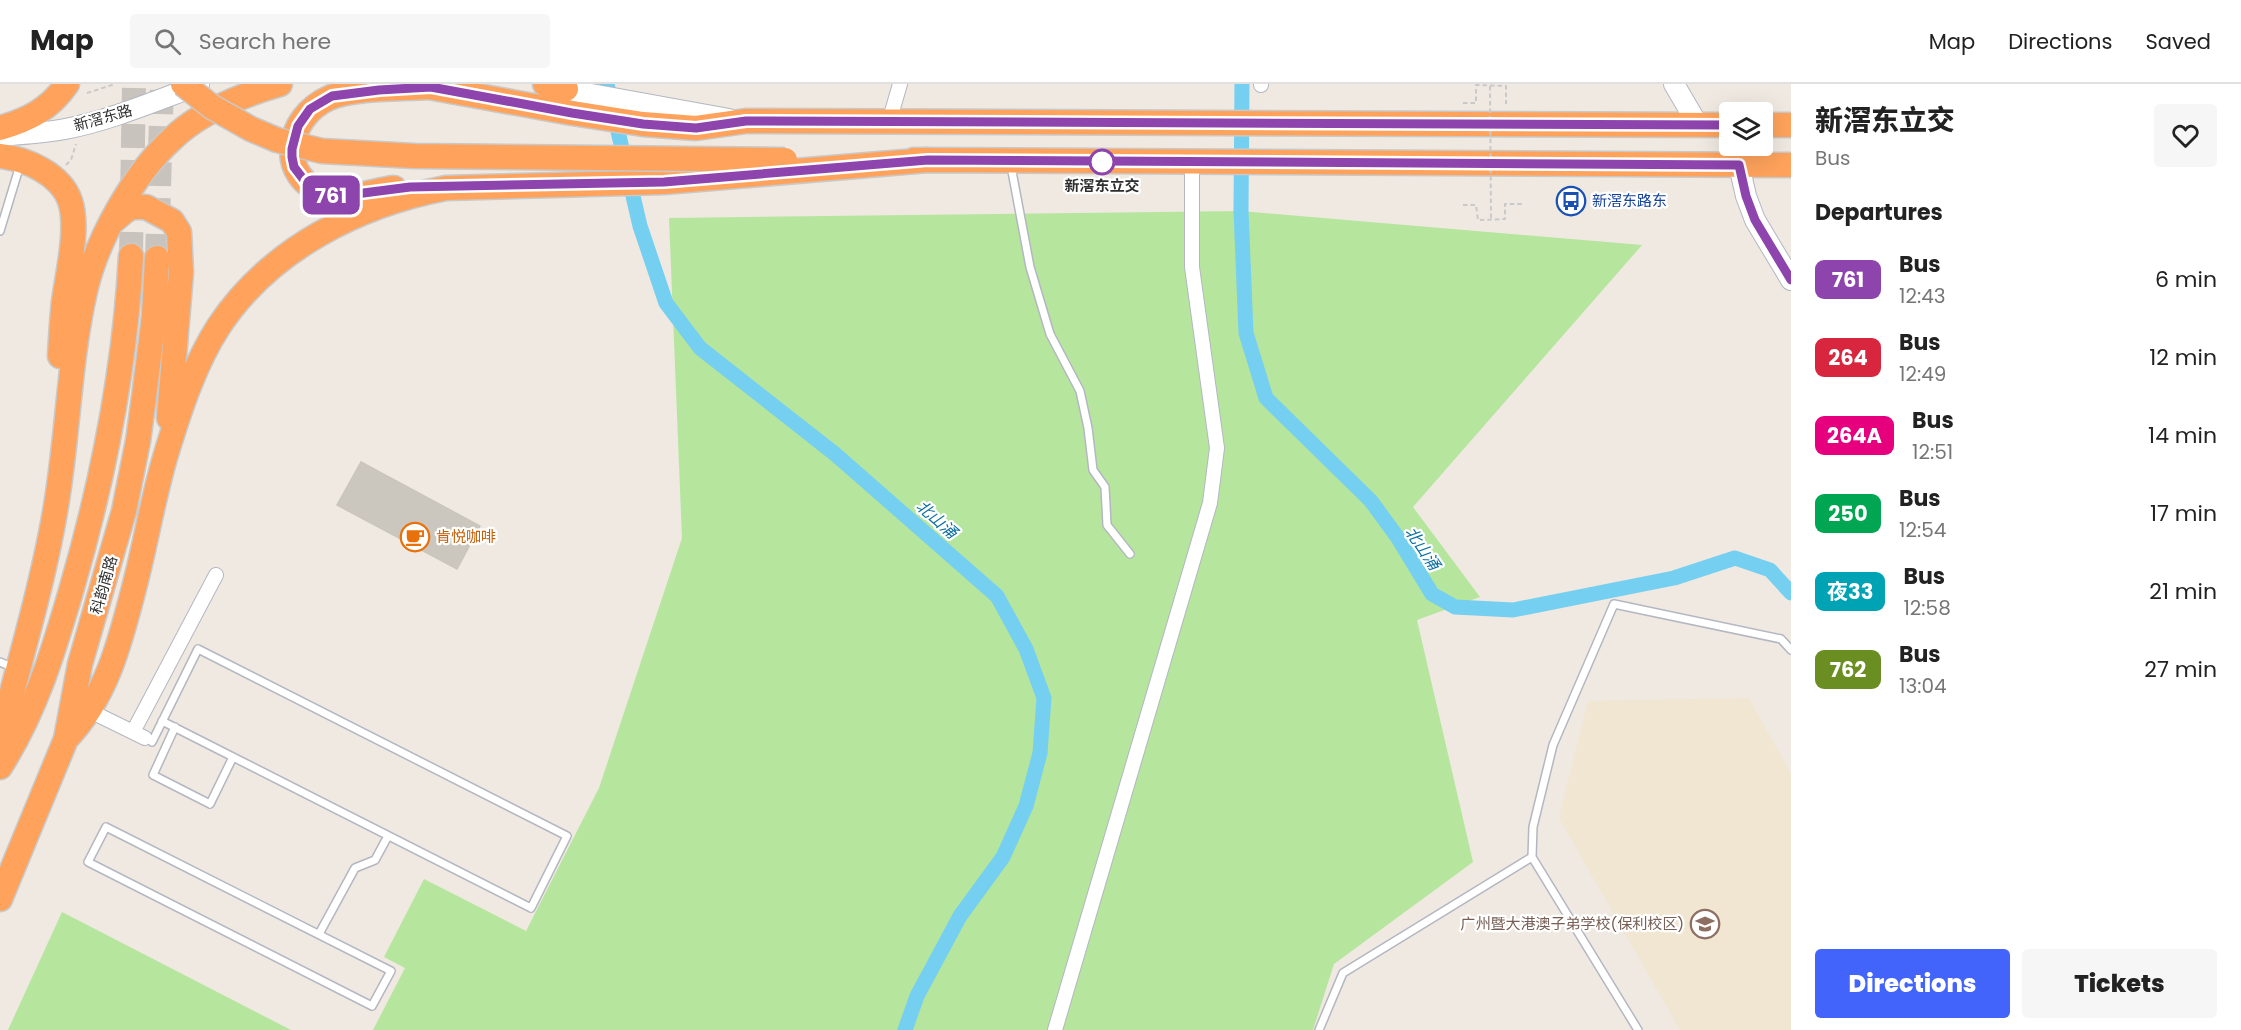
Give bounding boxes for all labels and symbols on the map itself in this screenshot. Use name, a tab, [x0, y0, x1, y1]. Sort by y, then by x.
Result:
street label: 新滘东路	[71, 99, 135, 136]
marker: 新滘东立交	[1089, 149, 1115, 175]
place label: 新滘东立交	[1064, 175, 1140, 196]
line badge: 761	[296, 176, 366, 214]
bus stop icon: 新滘东路东	[1555, 185, 1587, 217]
place label: 新滘东路东	[1592, 190, 1667, 211]
water label: 北山涌	[911, 495, 964, 545]
cafe icon: 肯悦咖啡	[399, 521, 431, 553]
water label: 北山涌	[1400, 522, 1447, 576]
place label: 肯悦咖啡	[436, 526, 496, 547]
street label: 科韵南路	[85, 553, 122, 617]
school or university icon: 广州暨大港澳子弟学校(保利校区)	[1689, 908, 1721, 940]
place label: 广州暨大港澳子弟学校(保利校区)	[1460, 913, 1684, 934]

